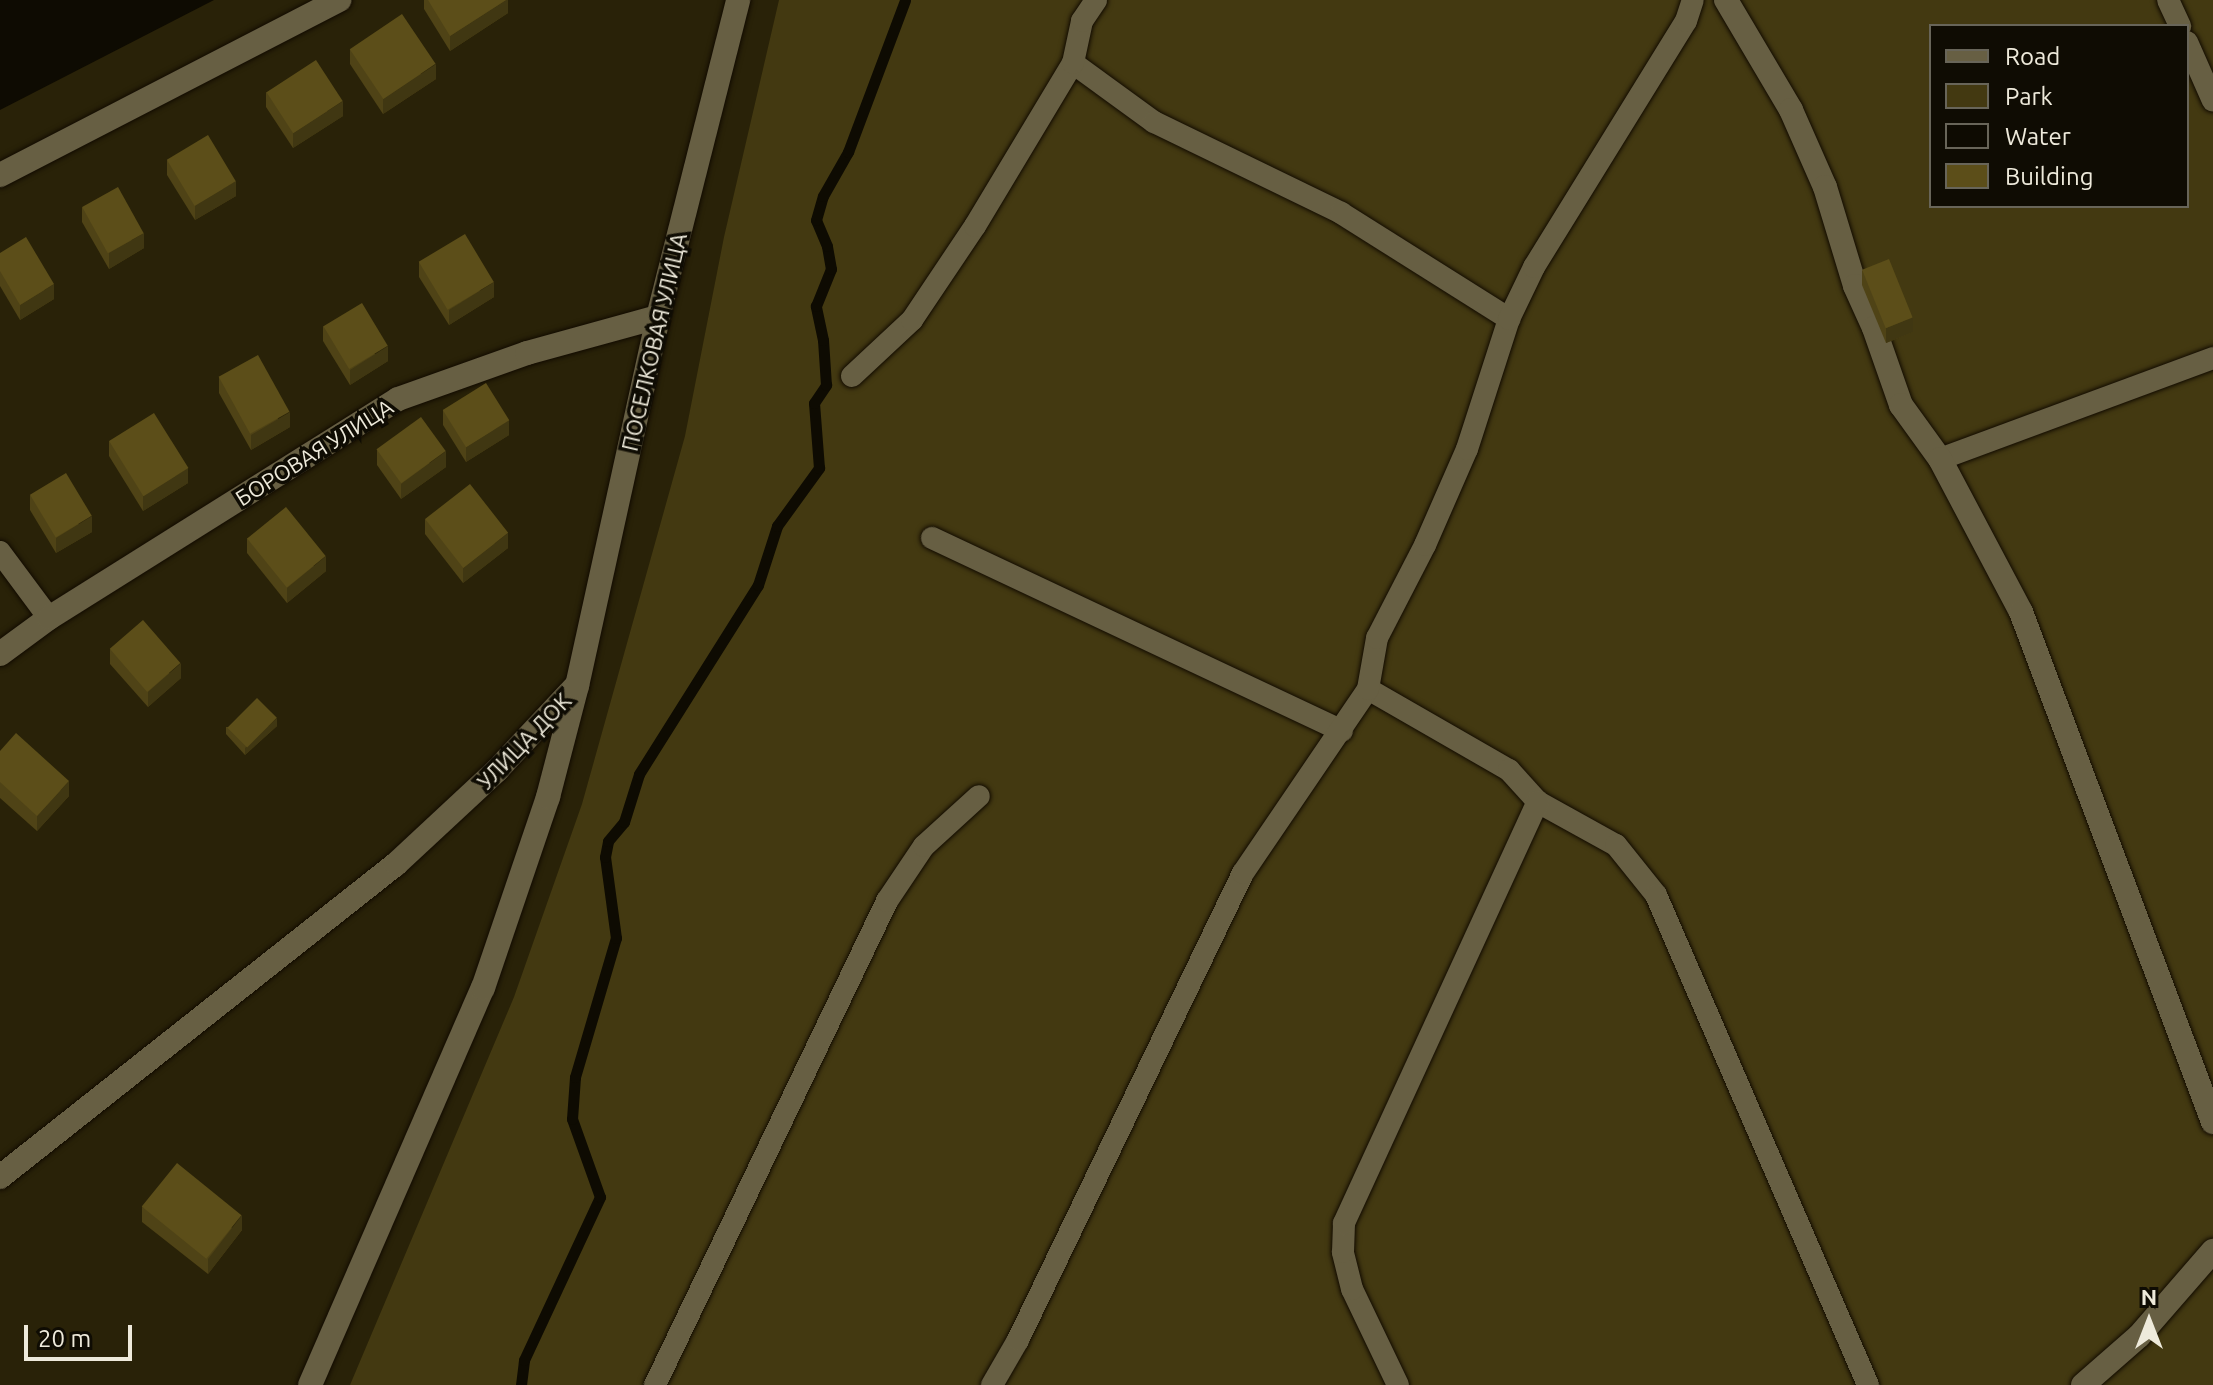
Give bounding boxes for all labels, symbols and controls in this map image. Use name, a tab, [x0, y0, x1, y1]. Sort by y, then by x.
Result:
legend	[1929, 24, 2189, 208]
text: Road	[2005, 43, 2060, 70]
text: Park	[2005, 83, 2053, 110]
text: Water	[2005, 123, 2071, 150]
text: Building	[2005, 163, 2093, 190]
street label: ПОСЕЛКОВАЯ УЛИЦА	[616, 230, 692, 454]
street label: БОРОВАЯ УЛИЦА	[230, 393, 398, 511]
street label: УЛИЦА ДОК	[472, 687, 576, 795]
north arrow	[2109, 1281, 2189, 1361]
text: N	[2141, 1284, 2157, 1309]
scale bar	[28, 1309, 136, 1359]
text: 20 m	[38, 1325, 91, 1352]

